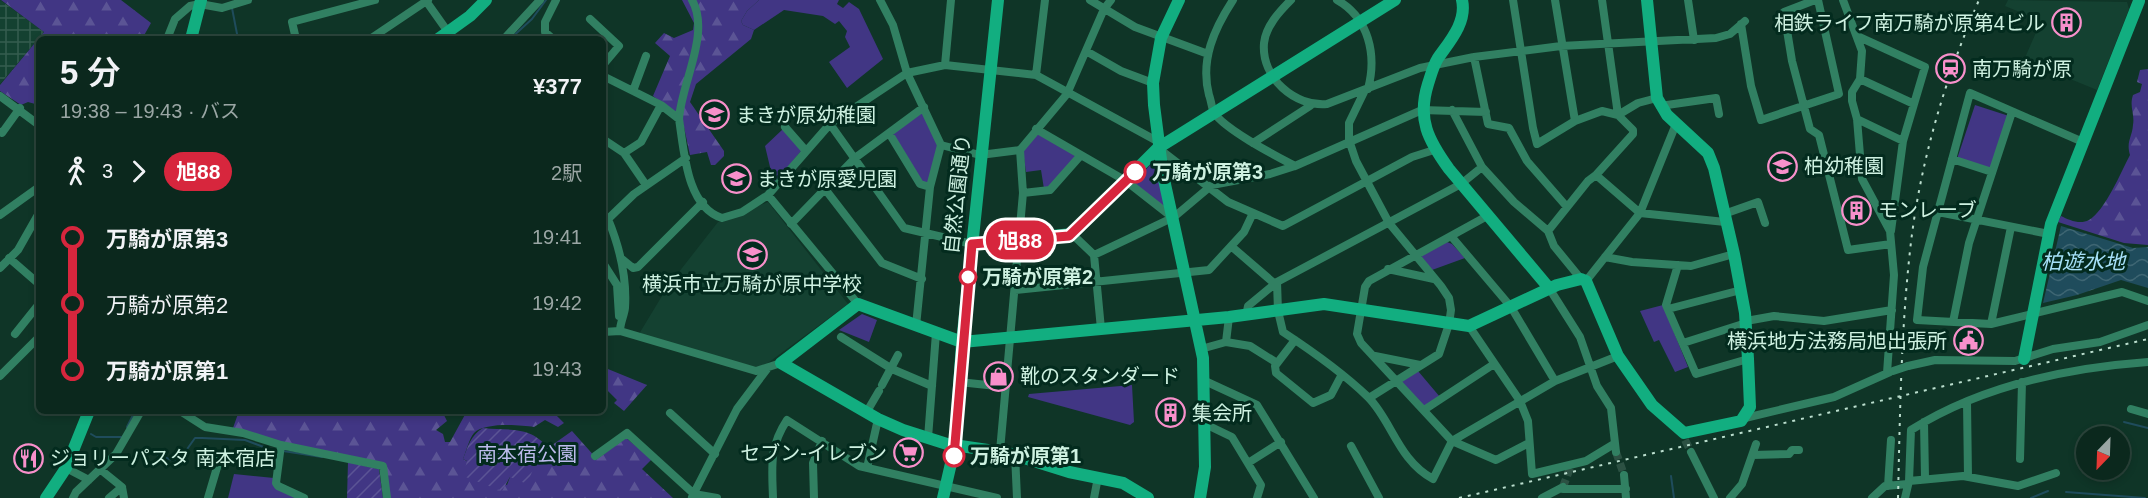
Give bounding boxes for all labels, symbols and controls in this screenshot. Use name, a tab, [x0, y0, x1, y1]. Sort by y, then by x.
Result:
building icon: 相鉄ライフ南万騎が原第4ビル	[2050, 7, 2082, 39]
place label: 相鉄ライフ南万騎が原第4ビル	[1774, 12, 2045, 34]
station icon: 南万騎が原	[1935, 53, 1967, 85]
text: 5 分	[60, 54, 121, 91]
place label: 南万騎が原	[1972, 58, 2072, 80]
text: ¥377	[533, 74, 582, 99]
school or university icon: まきが原幼稚園	[699, 99, 731, 131]
text: 19:38 – 19:43 · バス	[60, 100, 240, 122]
place label: まきが原幼稚園	[736, 104, 876, 126]
street label: 自然公園通り	[940, 133, 974, 255]
school or university icon: 柏幼稚園	[1767, 150, 1799, 182]
icon: walk	[60, 155, 93, 188]
icon: forward	[122, 155, 155, 188]
place label: 柏幼稚園	[1804, 155, 1884, 177]
text: 3	[102, 160, 113, 182]
text: 旭88	[176, 160, 220, 183]
marker: 万騎が原第3	[1124, 161, 1146, 183]
place label: 万騎が原第3	[1152, 161, 1263, 183]
text: 2駅	[551, 162, 582, 184]
school or university icon: まきが原愛児園	[720, 163, 752, 195]
place label: まきが原愛児園	[757, 168, 897, 190]
building icon: モンレーブ	[1841, 194, 1873, 226]
place label: モンレーブ	[1878, 199, 1977, 221]
line badge: 旭88	[986, 220, 1054, 260]
text: 19:41	[532, 226, 582, 248]
text: 万騎が原第3	[106, 227, 228, 252]
text: 旭88	[998, 229, 1042, 252]
school or university icon: 横浜市立万騎が原中学校	[736, 238, 768, 270]
water label: 柏遊水地	[2041, 250, 2127, 273]
place label: 万騎が原第2	[982, 266, 1093, 288]
marker: 万騎が原第2	[959, 268, 977, 286]
place label: 横浜市立万騎が原中学校	[642, 273, 862, 295]
text: 19:42	[532, 292, 582, 314]
text: 万騎が原第2	[106, 293, 228, 318]
public building icon: 横浜地方法務局旭出張所	[1952, 325, 1984, 357]
place label: 横浜地方法務局旭出張所	[1727, 330, 1947, 352]
text: 19:43	[532, 358, 582, 380]
text: 万騎が原第1	[106, 359, 228, 384]
shop icon: 靴のスタンダード	[983, 360, 1015, 392]
place label: 靴のスタンダード	[1020, 365, 1180, 387]
building icon: 集会所	[1155, 397, 1187, 429]
place label: 集会所	[1192, 402, 1252, 424]
north arrow	[2076, 426, 2130, 480]
map controls	[2076, 426, 2130, 480]
supermarket icon: セブン-イレブン	[892, 437, 924, 469]
restaurant icon: ジョリーパスタ 南本宿店	[13, 442, 45, 474]
place label: セブン-イレブン	[740, 442, 887, 464]
park label: 南本宿公園	[477, 443, 577, 465]
marker: 万騎が原第1	[943, 445, 965, 467]
place label: 万騎が原第1	[970, 445, 1081, 467]
place label: ジョリーパスタ 南本宿店	[50, 447, 275, 469]

